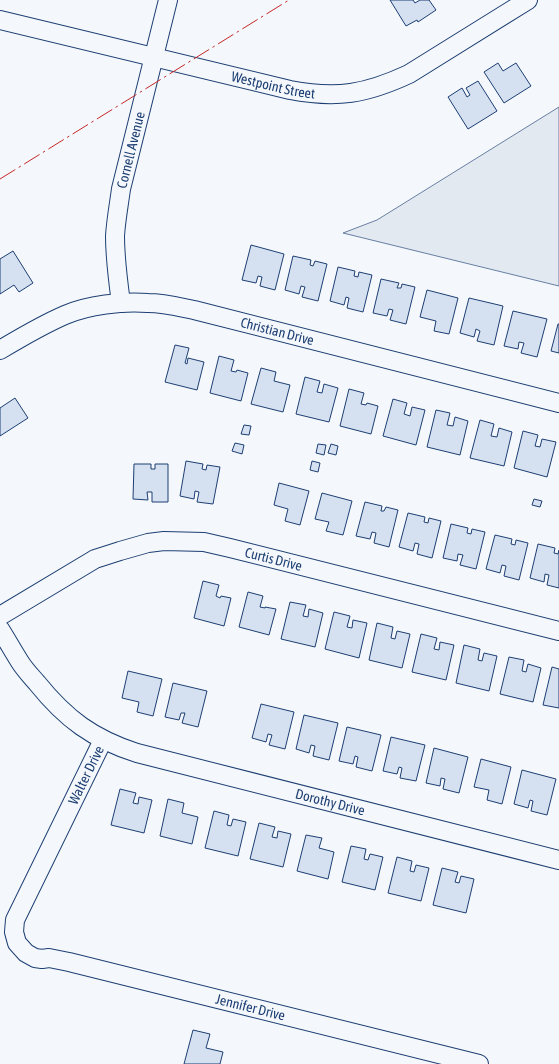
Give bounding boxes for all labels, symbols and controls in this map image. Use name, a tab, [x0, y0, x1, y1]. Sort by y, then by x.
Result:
street label: Westpoint Street	[230, 68, 316, 102]
street label: Cornell Avenue	[114, 110, 148, 190]
street label: Christian Drive	[239, 314, 316, 348]
street label: Curtis Drive	[243, 544, 304, 574]
street label: Walter Drive	[65, 743, 107, 807]
street label: Dorothy Drive	[294, 786, 366, 818]
street label: Jennifer Drive	[214, 991, 287, 1023]

